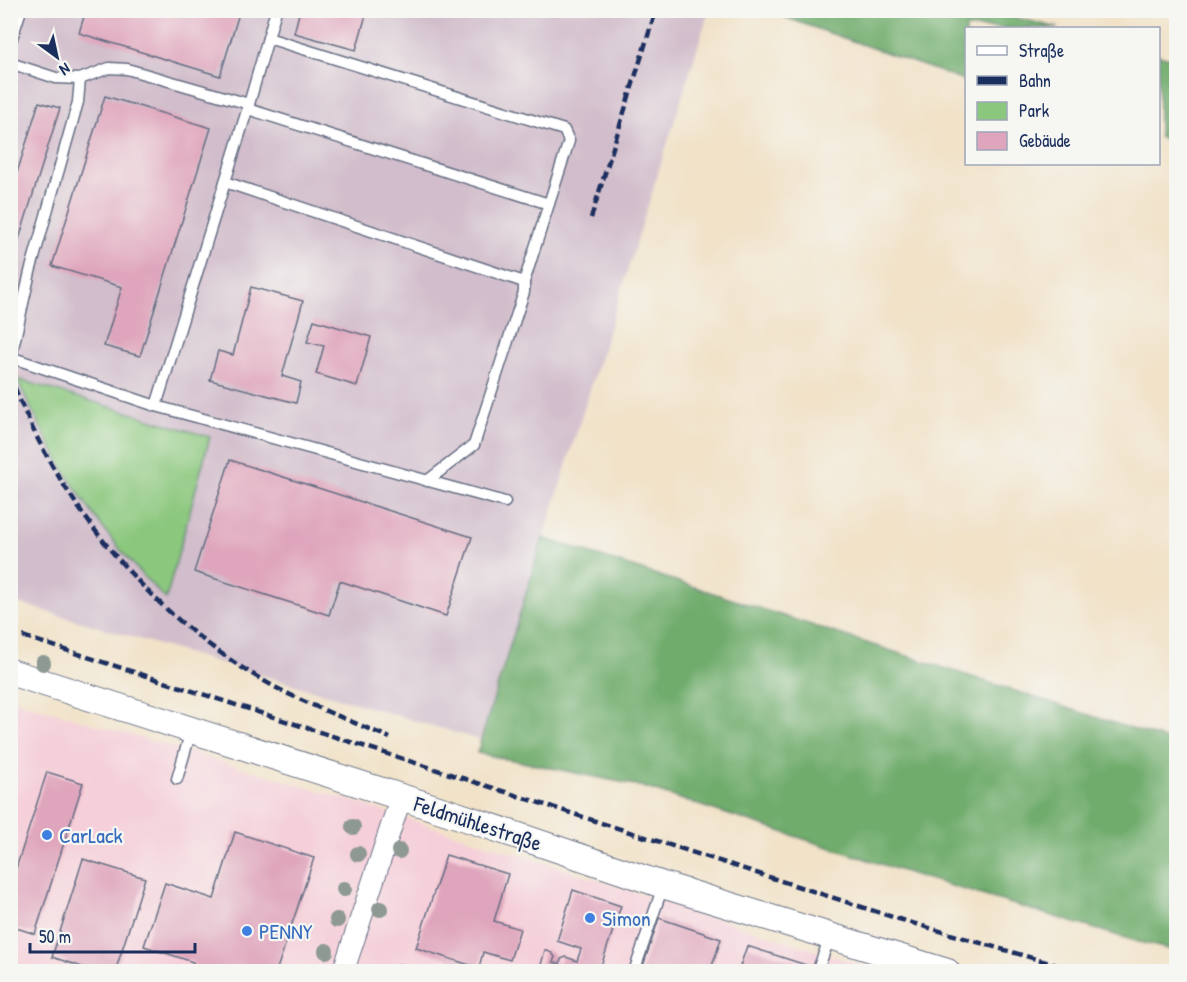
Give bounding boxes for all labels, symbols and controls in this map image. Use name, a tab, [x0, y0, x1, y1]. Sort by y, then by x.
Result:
north arrow	[27, 27, 87, 87]
legend	[965, 27, 1160, 165]
text: Straße	[1019, 38, 1064, 63]
text: N	[55, 58, 75, 81]
text: Bahn	[1019, 68, 1051, 93]
text: Park	[1019, 98, 1050, 123]
text: Gebäude	[1019, 128, 1071, 153]
street label: Feldmühlestraße	[409, 788, 546, 858]
place label: CarLack	[59, 820, 123, 850]
marker: CarLack	[40, 828, 54, 842]
place label: Simon	[602, 903, 651, 933]
marker: Simon	[583, 911, 597, 925]
scale bar	[30, 916, 195, 954]
place label: PENNY	[259, 916, 313, 946]
text: 50 m	[39, 924, 71, 949]
marker: PENNY	[240, 924, 254, 938]

